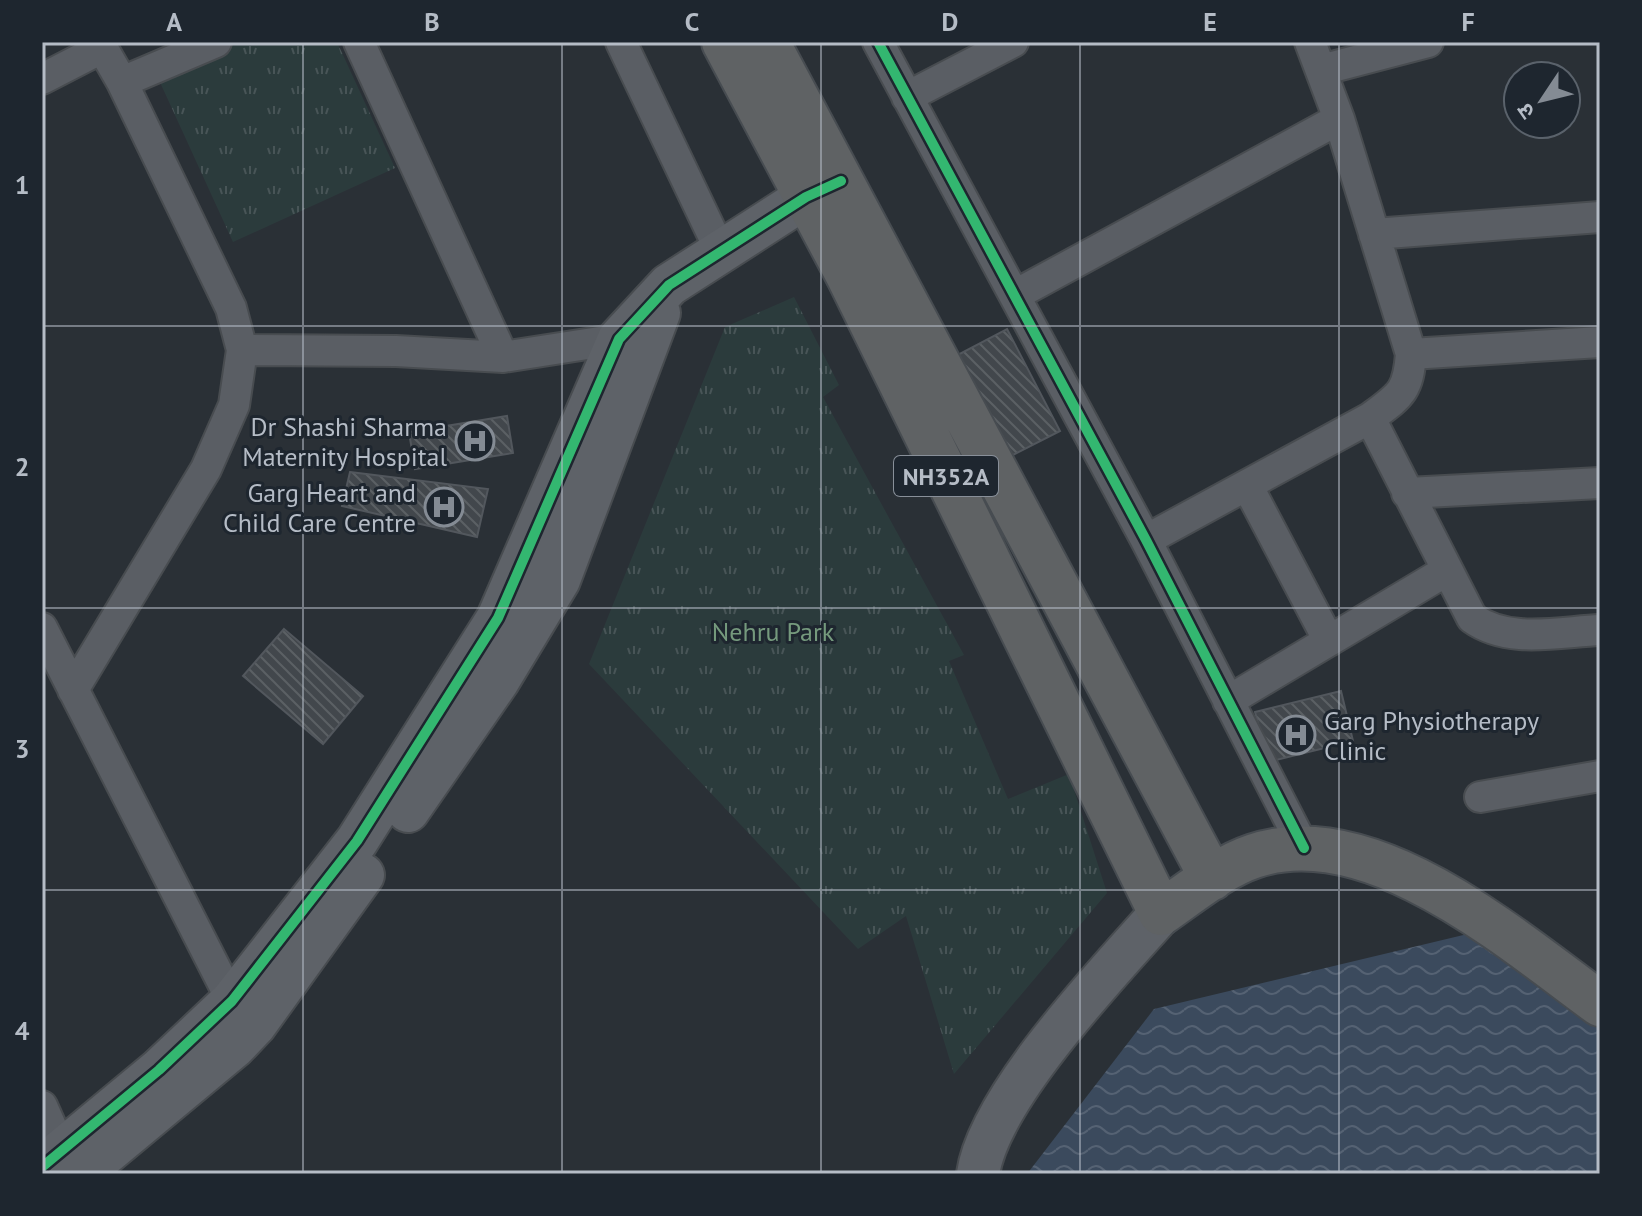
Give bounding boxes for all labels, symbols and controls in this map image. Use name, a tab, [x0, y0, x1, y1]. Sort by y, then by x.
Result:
text: A	[166, 5, 182, 38]
text: B	[424, 5, 440, 38]
text: C	[685, 5, 699, 38]
text: D	[942, 5, 958, 38]
text: E	[1203, 5, 1217, 38]
text: F	[1461, 5, 1475, 38]
north arrow	[1502, 60, 1582, 140]
text: उ	[1510, 97, 1541, 125]
text: 1	[15, 168, 29, 201]
place label: Dr Shashi Sharma Maternity Hospital	[242, 410, 447, 473]
hospital icon: Dr Shashi Sharma Maternity Hospital	[454, 420, 496, 462]
text: 2	[15, 450, 29, 483]
road number: NH352A	[894, 456, 998, 496]
place label: Garg Heart and Child Care Centre	[223, 476, 416, 539]
hospital icon: Garg Heart and Child Care Centre	[423, 486, 465, 528]
park label: Nehru Park	[712, 615, 835, 648]
place label: Garg Physiotherapy Clinic	[1324, 704, 1539, 767]
hospital icon: Garg Physiotherapy Clinic	[1275, 714, 1317, 756]
text: 3	[15, 732, 29, 765]
text: 4	[15, 1014, 30, 1047]

